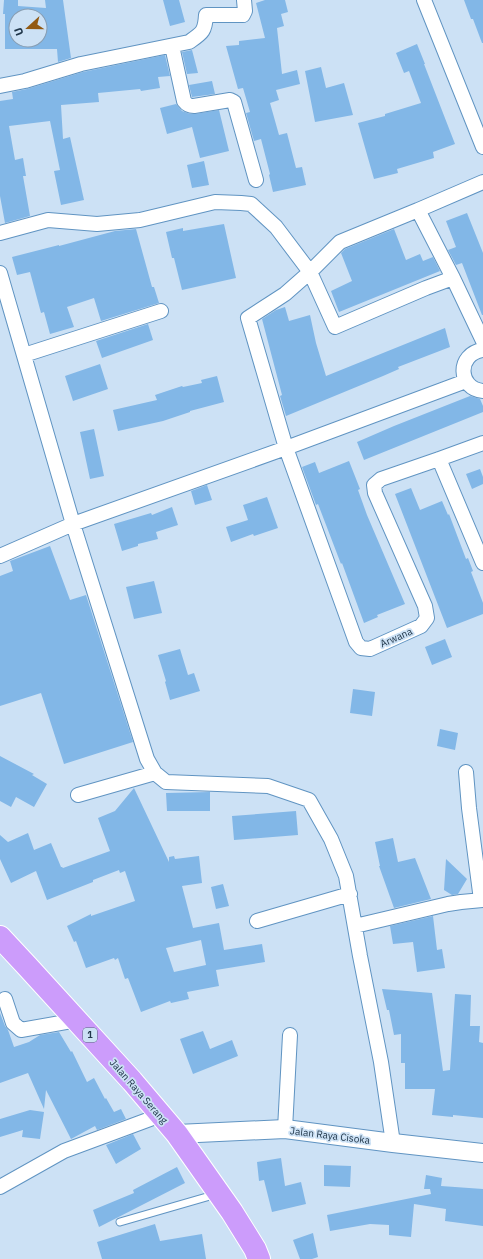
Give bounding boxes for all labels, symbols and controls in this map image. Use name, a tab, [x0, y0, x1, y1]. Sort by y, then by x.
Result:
north arrow	[8, 8, 48, 48]
text: U	[11, 26, 27, 38]
street label: Arwana	[378, 624, 415, 650]
road number: 1	[83, 1028, 97, 1042]
street label: Jalan Raya Serang	[107, 1056, 171, 1127]
street label: Jalan Raya Cisoka	[289, 1124, 371, 1147]

